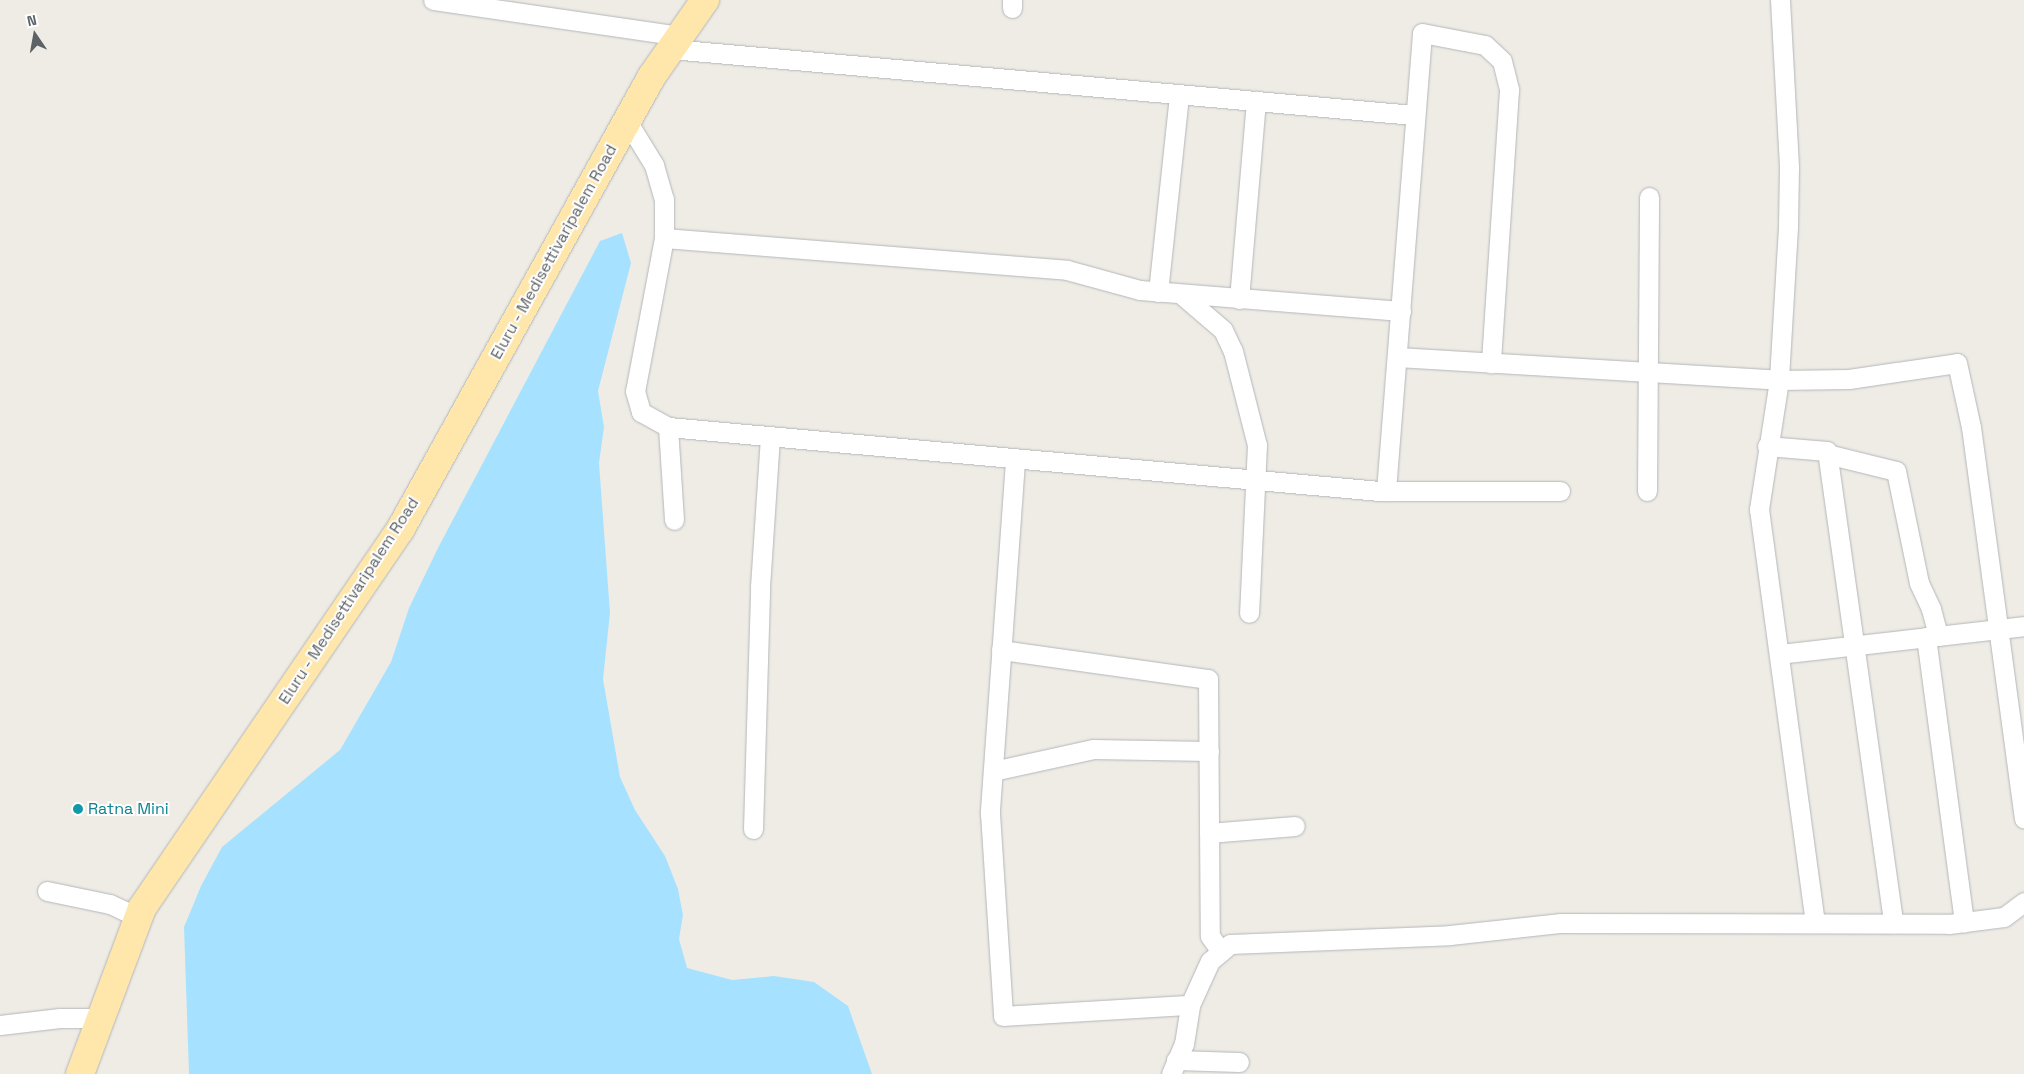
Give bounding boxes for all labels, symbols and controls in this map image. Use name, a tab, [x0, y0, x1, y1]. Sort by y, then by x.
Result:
north arrow	[10, 10, 60, 60]
text: N	[25, 11, 38, 30]
street label: Eluru - Medisettivaripalem Road	[487, 141, 621, 363]
street label: Eluru - Medisettivaripalem Road	[275, 494, 423, 708]
place label: Ratna Mini	[88, 799, 169, 819]
marker: Ratna Mini	[72, 803, 84, 815]

